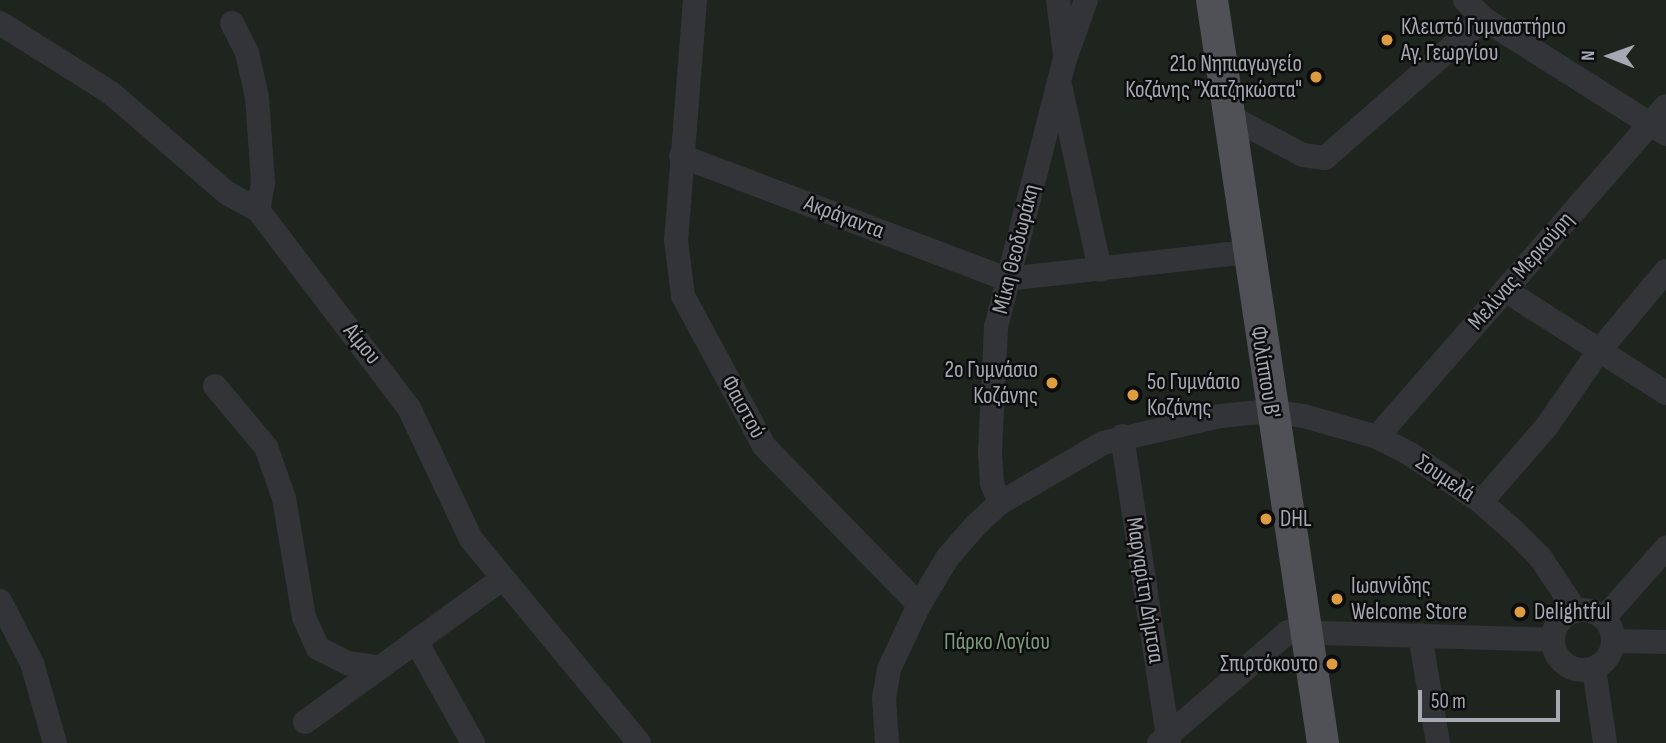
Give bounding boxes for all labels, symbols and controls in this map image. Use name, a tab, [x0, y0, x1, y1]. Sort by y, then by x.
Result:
place label: Κλειστό Γυμναστήριο Αγ. Γεωργίου	[1401, 13, 1566, 67]
north arrow	[1575, 21, 1645, 91]
marker: Κλειστό Γυμναστήριο Αγ. Γεωργίου	[1379, 32, 1395, 48]
place label: 21ο Νηπιαγωγείο Κοζάνης "Χατζηκώστα"	[1125, 50, 1302, 104]
text: N	[1577, 50, 1600, 61]
marker: 21ο Νηπιαγωγείο Κοζάνης "Χατζηκώστα"	[1308, 69, 1324, 85]
street label: Μίκη Θεοδωράκη	[987, 181, 1045, 317]
street label: Ακράγαντα	[800, 189, 888, 245]
street label: Μελίνας Μερκούρη	[1462, 206, 1580, 336]
street label: Αίμου	[337, 318, 387, 370]
street label: Φιλίππου Β'	[1244, 324, 1286, 420]
place label: 2o Γυμνάσιο Κοζάνης	[945, 356, 1038, 410]
place label: 5o Γυμνάσιο Κοζάνης	[1147, 368, 1240, 422]
street label: Φαιστού	[715, 371, 771, 443]
marker: 2o Γυμνάσιο Κοζάνης	[1044, 375, 1060, 391]
marker: 5o Γυμνάσιο Κοζάνης	[1125, 387, 1141, 403]
street label: Σουμελά	[1410, 448, 1480, 508]
place label: DHL	[1280, 505, 1312, 533]
marker: DHL	[1258, 511, 1274, 527]
street label: Μαργαρίτη Δήμτσα	[1120, 515, 1170, 665]
place label: Ιωαννίδης Welcome Store	[1351, 572, 1467, 626]
marker: Ιωαννίδης Welcome Store	[1329, 591, 1345, 607]
place label: Delightful	[1534, 598, 1610, 626]
marker: Delightful	[1512, 604, 1528, 620]
park label: Πάρκο Λογίου	[944, 628, 1050, 656]
place label: Σπιρτόκουτο	[1220, 650, 1318, 678]
marker: Σπιρτόκουτο	[1324, 656, 1340, 672]
scale bar	[1421, 676, 1563, 720]
text: 50 m	[1431, 689, 1466, 714]

